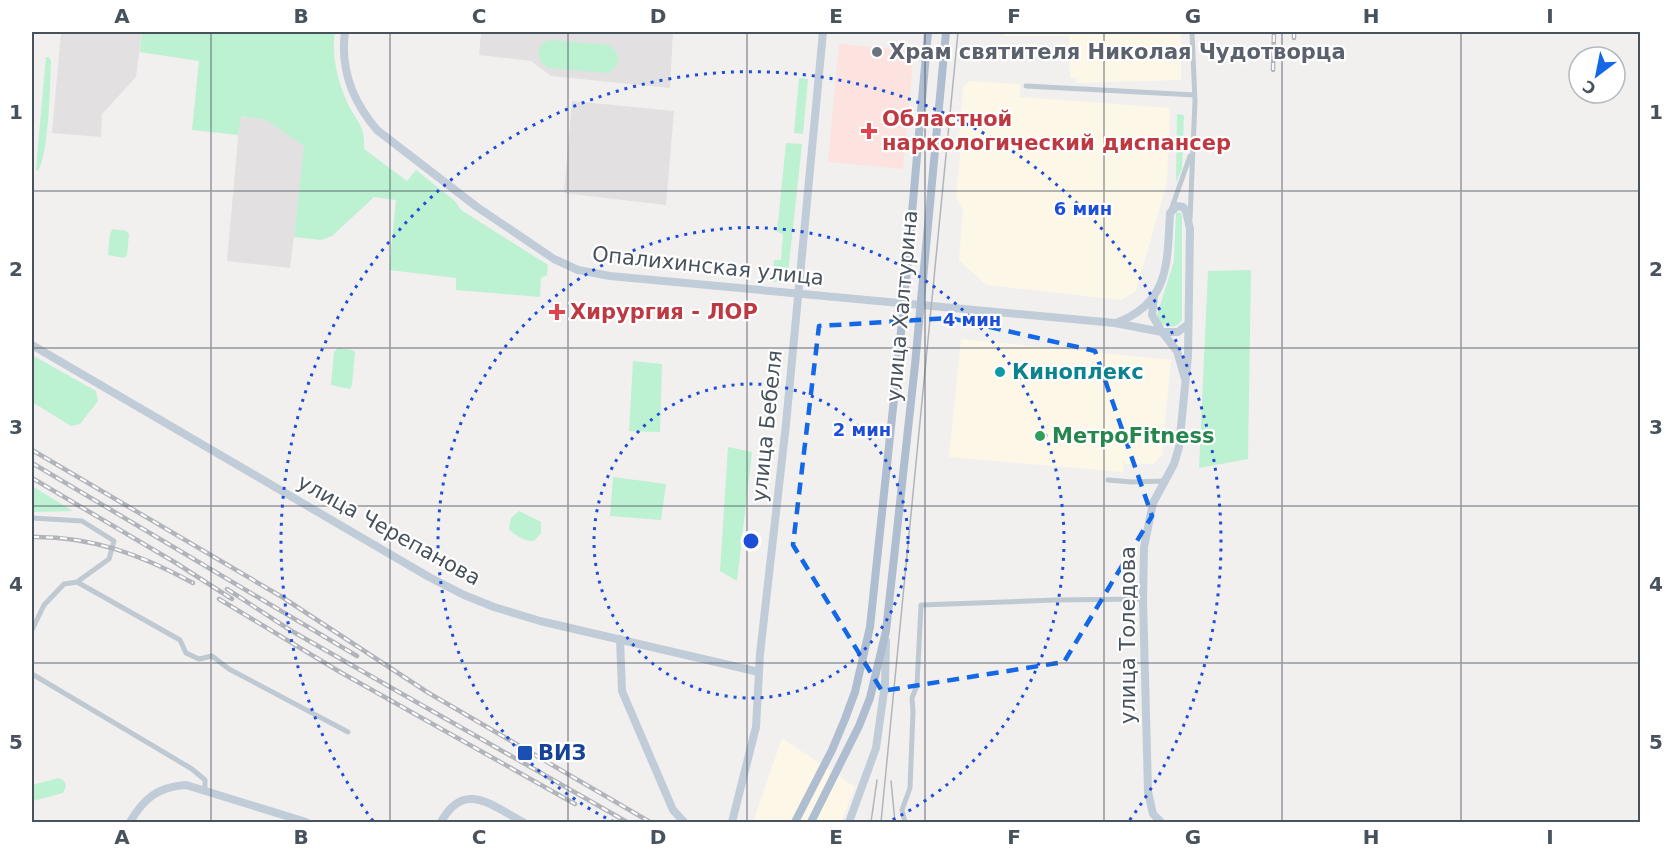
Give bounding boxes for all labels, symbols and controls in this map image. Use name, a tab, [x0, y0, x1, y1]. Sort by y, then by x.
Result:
text: A	[114, 4, 130, 28]
text: B	[293, 4, 309, 28]
text: C	[472, 4, 486, 28]
text: D	[650, 4, 666, 28]
text: E	[829, 4, 843, 28]
text: F	[1007, 4, 1021, 28]
text: G	[1185, 4, 1201, 28]
text: H	[1363, 4, 1379, 28]
text: I	[1546, 4, 1554, 28]
place label: Храм святителя Николая Чудотворца	[889, 40, 1346, 64]
marker: Храм святителя Николая Чудотворца	[870, 45, 884, 59]
north arrow	[1567, 45, 1627, 105]
text: С	[1579, 76, 1599, 98]
text: 1	[9, 100, 23, 124]
text: 1	[1649, 100, 1663, 124]
place label: Областной наркологический диспансер	[882, 107, 1231, 155]
marker: Областной наркологический диспансер	[860, 122, 878, 140]
text: 6 мин	[1054, 198, 1112, 219]
street label: улица Халтурина	[882, 209, 922, 403]
street label: Опалихинская улица	[591, 242, 825, 290]
text: 2	[9, 257, 23, 281]
text: 2	[1649, 257, 1663, 281]
place label: Хирургия - ЛОР	[570, 300, 758, 324]
marker: Хирургия - ЛОР	[548, 303, 566, 321]
text: 4 мин	[943, 309, 1001, 330]
street label: улица Бебеля	[747, 349, 787, 503]
place label: Киноплекс	[1012, 360, 1144, 384]
marker: Киноплекс	[993, 365, 1007, 379]
text: 3	[9, 415, 23, 439]
text: 3	[1649, 415, 1663, 439]
text: 2 мин	[833, 419, 891, 440]
place label: МетроFitness	[1052, 424, 1215, 448]
marker: МетроFitness	[1033, 429, 1047, 443]
street label: улица Черепанова	[293, 470, 485, 590]
centre of rings	[741, 531, 761, 551]
street label: улица Толедова	[1116, 546, 1140, 724]
text: 4	[9, 572, 23, 596]
text: 4	[1649, 572, 1663, 596]
text: 5	[9, 730, 23, 754]
text: 5	[1649, 730, 1663, 754]
place label: ВИЗ	[538, 741, 587, 765]
marker: ВИЗ	[516, 744, 534, 762]
text: A	[114, 825, 130, 849]
text: B	[293, 825, 309, 849]
text: C	[472, 825, 486, 849]
text: D	[650, 825, 666, 849]
text: E	[829, 825, 843, 849]
text: F	[1007, 825, 1021, 849]
text: G	[1185, 825, 1201, 849]
text: H	[1363, 825, 1379, 849]
text: I	[1546, 825, 1554, 849]

